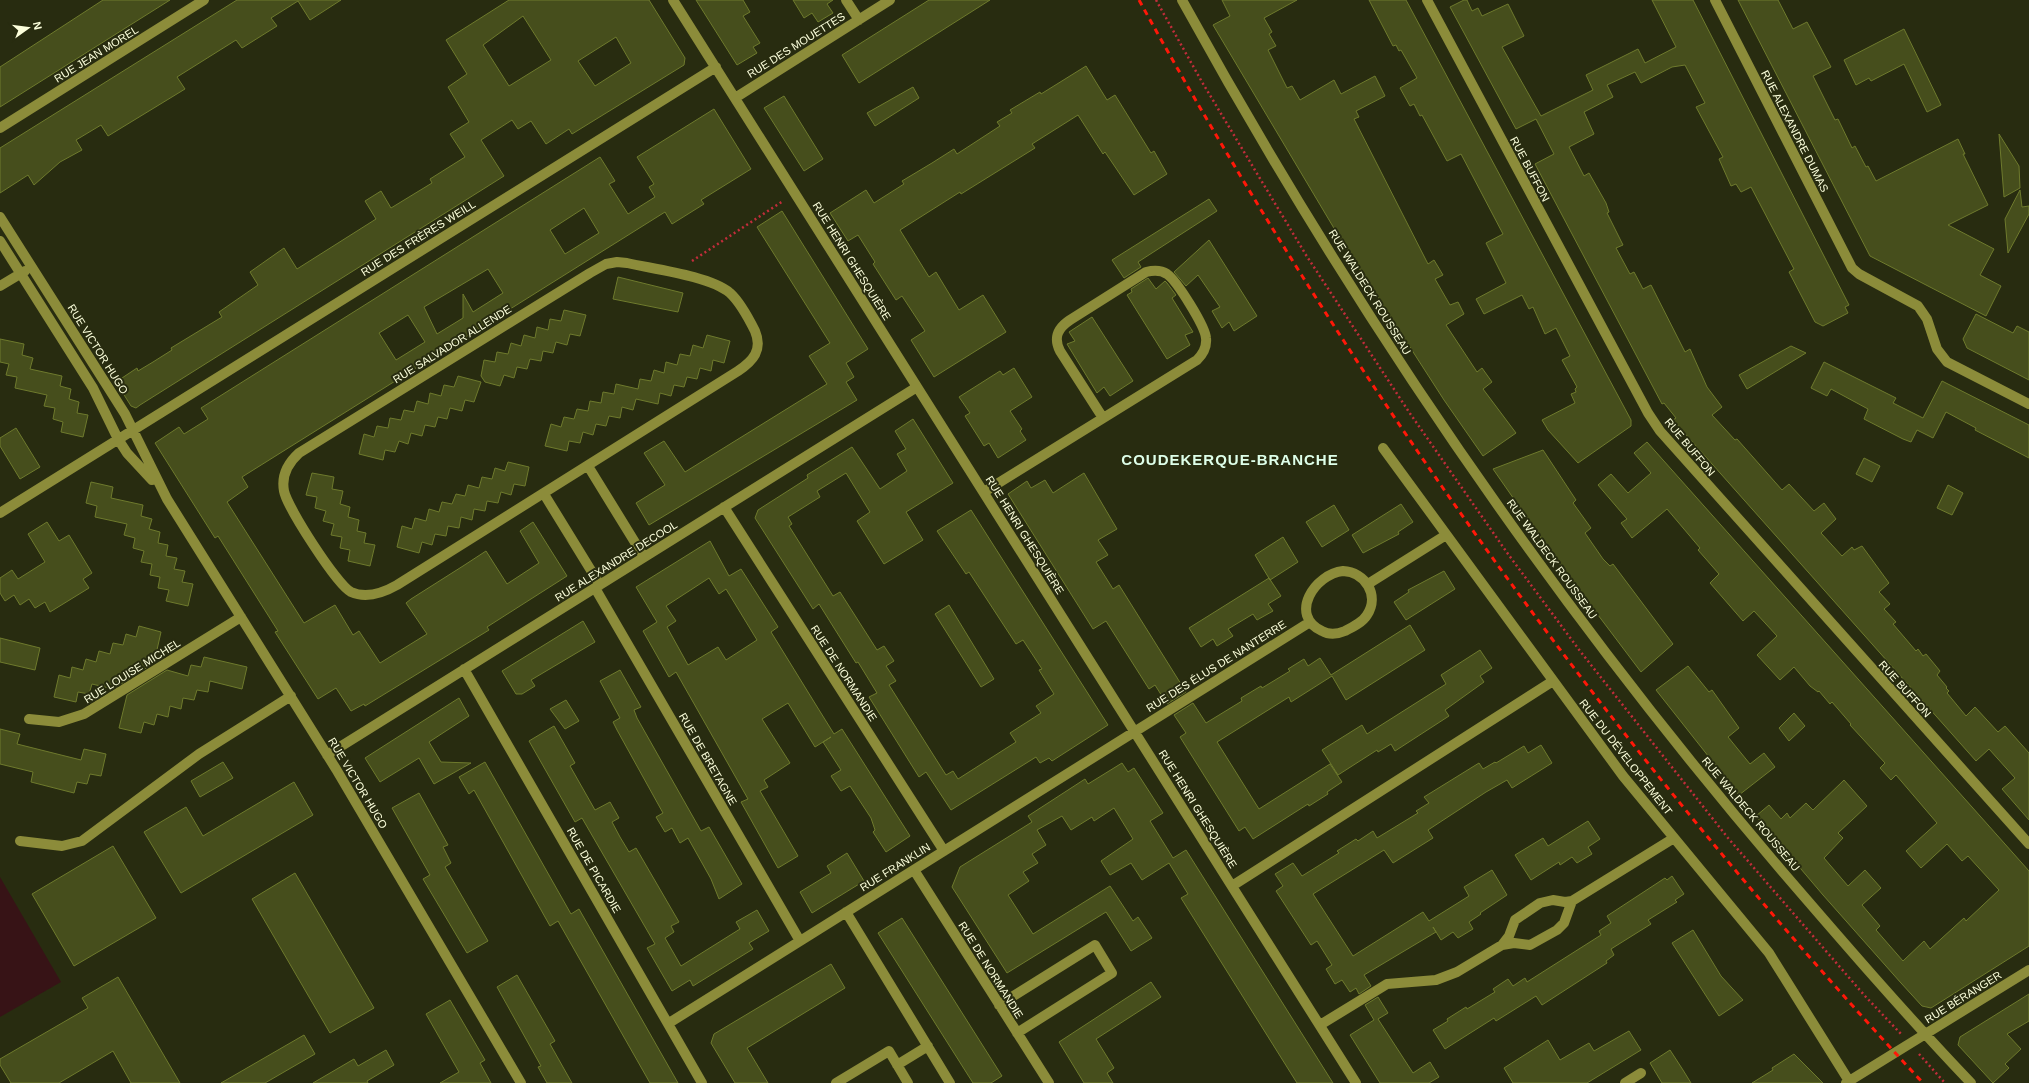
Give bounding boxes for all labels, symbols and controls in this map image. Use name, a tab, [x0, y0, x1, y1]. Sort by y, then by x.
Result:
north arrow	[8, 8, 48, 48]
street label: RUE DES MOUETTES	[745, 10, 847, 80]
text: N	[31, 20, 44, 31]
street label: RUE JEAN MOREL	[52, 23, 140, 85]
street label: RUE ALEXANDRE DUMAS	[1759, 68, 1831, 194]
street label: RUE BUFFON	[1508, 135, 1552, 203]
street label: RUE DES FRÈRES WEILL	[359, 198, 477, 278]
street label: RUE HENRI GHESQUIÈRE	[811, 200, 893, 322]
street label: RUE WALDECK ROUSSEAU	[1326, 227, 1414, 357]
street label: RUE VICTOR HUGO	[65, 302, 131, 397]
street label: RUE SALVADOR ALLENDE	[391, 303, 513, 385]
street label: RUE BUFFON	[1662, 416, 1718, 478]
district label: COUDEKERQUE-BRANCHE	[1121, 451, 1339, 468]
street label: RUE HENRI GHESQUIÈRE	[984, 474, 1066, 596]
street label: RUE WALDECK ROUSSEAU	[1505, 497, 1600, 621]
street label: RUE ALEXANDRE DECOOL	[553, 518, 679, 604]
street label: RUE DES ÉLUS DE NANTERRE	[1144, 618, 1288, 714]
street label: RUE DE NORMANDIE	[809, 623, 879, 723]
street label: RUE LOUISE MICHEL	[82, 636, 182, 706]
street label: RUE BUFFON	[1877, 658, 1933, 720]
street label: RUE DU DÉVELOPPEMENT	[1577, 697, 1675, 817]
street label: RUE DE BRETAGNE	[677, 711, 739, 807]
street label: RUE VICTOR HUGO	[326, 735, 390, 831]
street label: RUE HENRI GHESQUIÈRE	[1157, 748, 1239, 870]
street label: RUE WALDECK ROUSSEAU	[1700, 755, 1802, 873]
street label: RUE DE PICARDIE	[565, 825, 623, 915]
street label: RUE FRANKLIN	[858, 841, 932, 893]
street label: RUE DE NORMANDIE	[956, 919, 1026, 1021]
street label: RUE BÉRANGER	[1922, 969, 2004, 1025]

